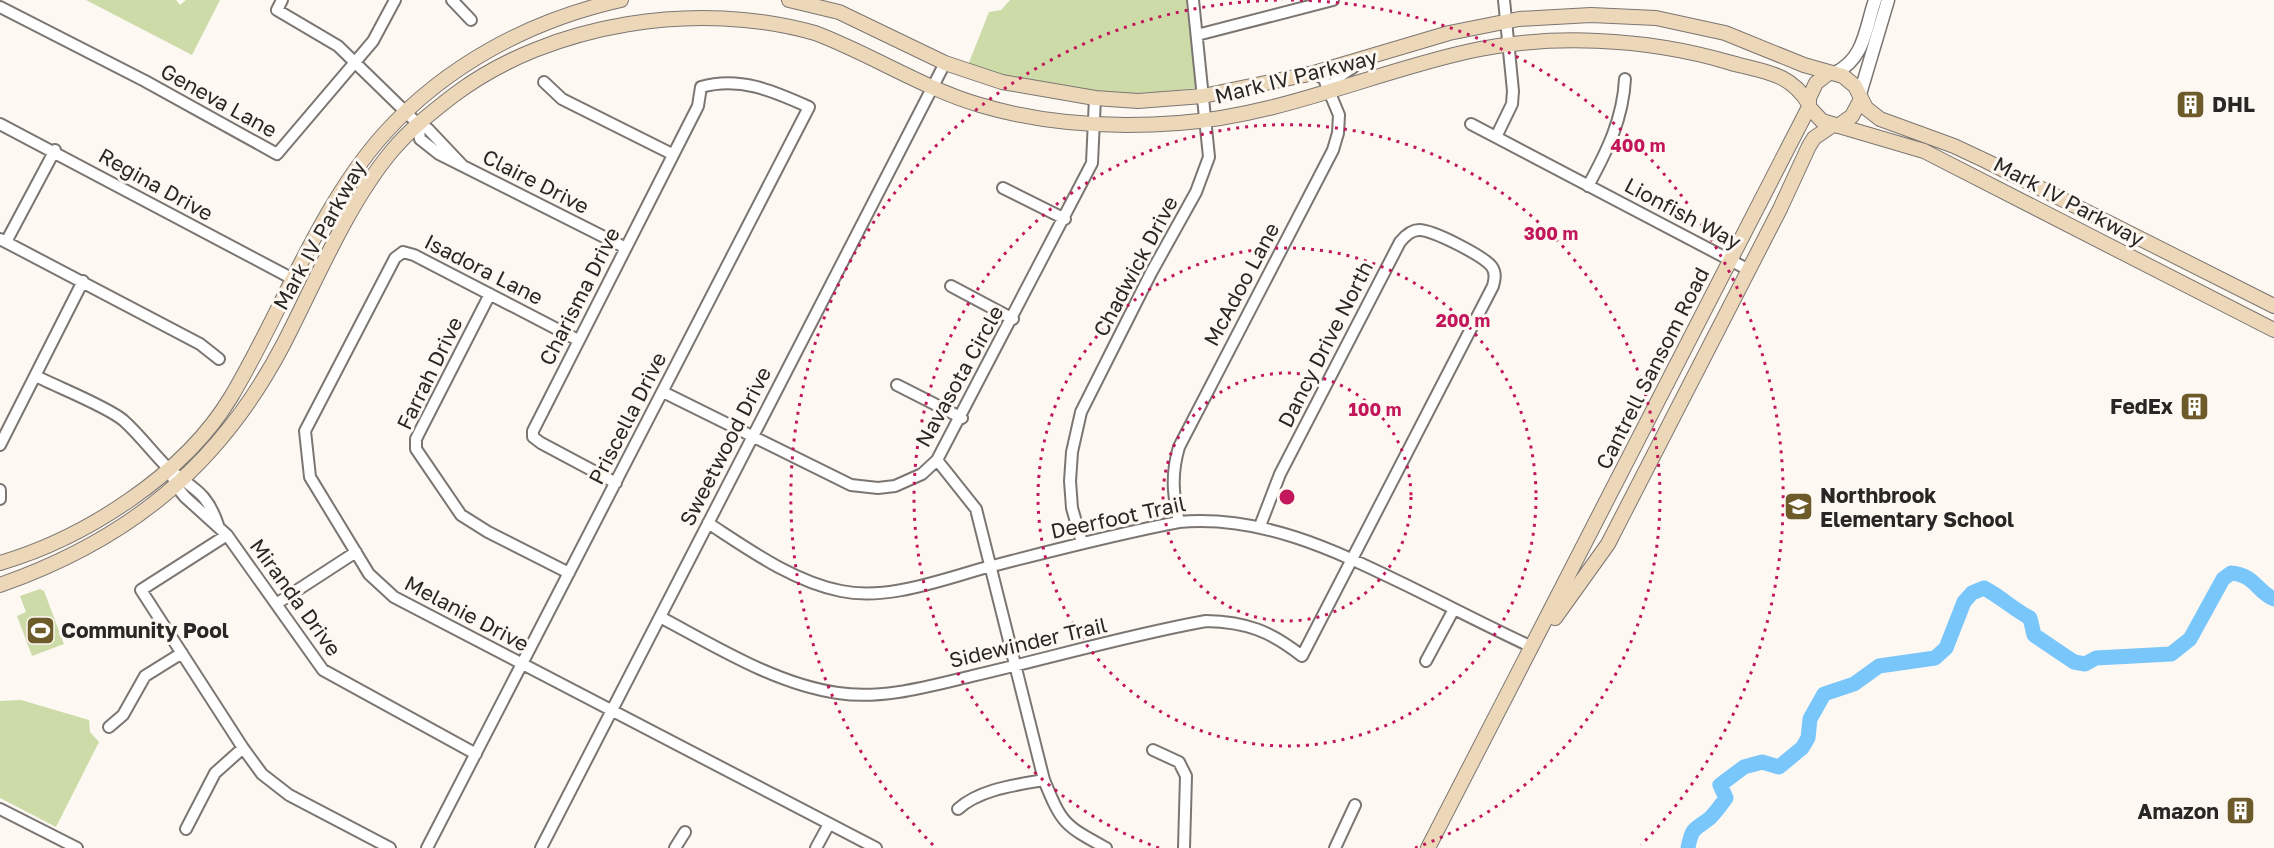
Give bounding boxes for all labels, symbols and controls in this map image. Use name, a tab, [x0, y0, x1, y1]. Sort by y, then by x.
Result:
street label: Mark IV Parkway	[1212, 43, 1380, 109]
street label: Geneva Lane	[156, 57, 282, 143]
building icon: DHL	[2175, 88, 2207, 120]
place label: DHL	[2212, 91, 2255, 117]
text: 400 m	[1611, 134, 1665, 156]
street label: Regina Drive	[94, 142, 218, 226]
street label: Claire Drive	[478, 143, 594, 219]
street label: Mark IV Parkway	[1989, 150, 2149, 252]
street label: Mark IV Parkway	[267, 156, 371, 314]
street label: Lionfish Way	[1620, 171, 1746, 255]
street label: Chadwick Drive	[1087, 191, 1183, 341]
street label: McAdoo Lane	[1198, 218, 1284, 350]
street label: Charisma Drive	[533, 222, 625, 370]
text: 300 m	[1524, 222, 1578, 244]
street label: Isadora Lane	[420, 228, 548, 310]
street label: Dancy Drive North	[1272, 256, 1378, 432]
street label: Cantrell Sansom Road	[1590, 263, 1714, 473]
street label: Navasota Circle	[909, 301, 1009, 451]
text: 200 m	[1436, 309, 1490, 331]
street label: Farrah Drive	[391, 312, 467, 434]
street label: Priscella Drive	[583, 348, 671, 488]
street label: Sweetwood Drive	[674, 362, 776, 530]
building icon: FedEx	[2178, 390, 2210, 422]
place label: FedEx	[2110, 393, 2173, 419]
text: 100 m	[1349, 398, 1401, 420]
place label: Northbrook Elementary School	[1820, 482, 2014, 532]
centre of rings	[1277, 487, 1297, 507]
street label: Deerfoot Trail	[1048, 490, 1188, 544]
school or university icon: Northbrook Elementary School	[1783, 491, 1815, 523]
street label: Miranda Drive	[245, 533, 347, 661]
street label: Melanie Drive	[400, 569, 534, 657]
street label: Sidewinder Trail	[946, 611, 1110, 673]
sports icon: Community Pool	[24, 614, 56, 646]
place label: Community Pool	[61, 617, 229, 643]
building icon: Amazon	[2224, 795, 2256, 827]
place label: Amazon	[2138, 798, 2219, 824]

